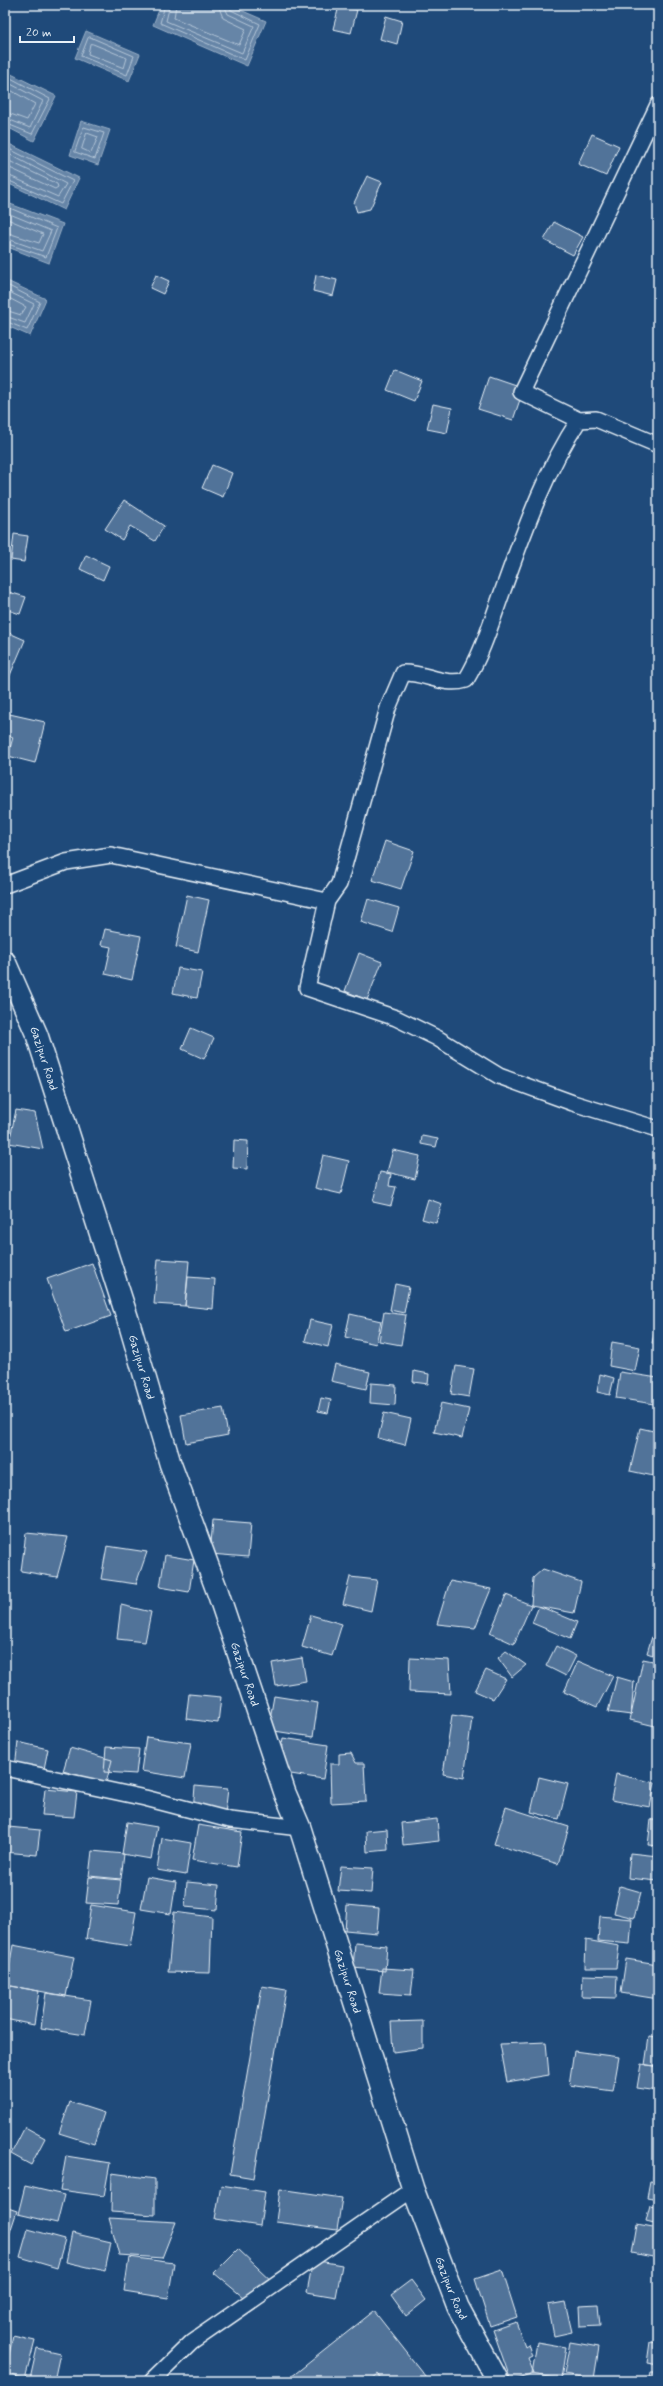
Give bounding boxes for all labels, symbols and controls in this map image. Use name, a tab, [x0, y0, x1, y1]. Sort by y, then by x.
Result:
scale bar	[20, 18, 74, 44]
text: 20 m	[26, 25, 52, 41]
street label: Gazipur Road	[25, 1024, 61, 1093]
street label: Gazipur Road	[124, 1333, 158, 1402]
street label: Gazipur Road	[226, 1640, 262, 1709]
street label: Gazipur Road	[329, 1947, 365, 2016]
street label: Gazipur Road	[431, 2254, 471, 2323]

